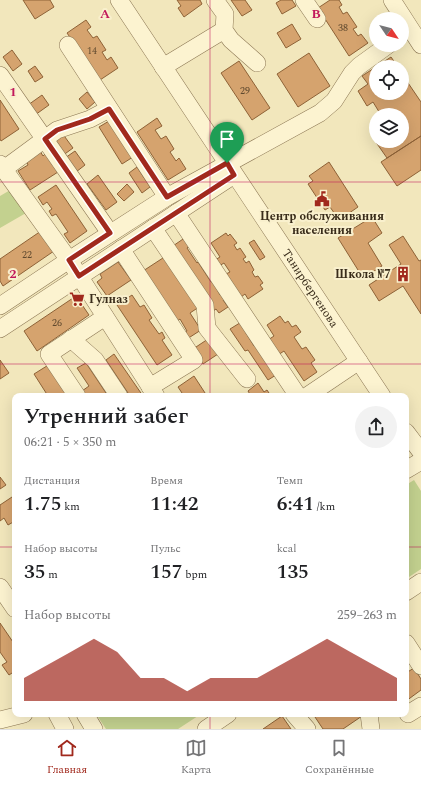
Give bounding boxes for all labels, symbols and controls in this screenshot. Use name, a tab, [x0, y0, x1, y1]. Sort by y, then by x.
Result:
text: A	[100, 4, 110, 24]
text: B	[311, 4, 321, 24]
north arrow	[369, 12, 409, 52]
map controls	[369, 12, 409, 148]
house number: 38	[338, 20, 348, 36]
house number: 14	[87, 43, 97, 59]
button: locate	[369, 60, 409, 100]
text: 1	[9, 82, 17, 102]
house number: 29	[240, 83, 250, 99]
button: layers	[369, 108, 409, 148]
pin	[210, 122, 244, 163]
icon: arrive	[216, 128, 238, 150]
public building icon: Центр обслуживания населения	[313, 190, 331, 208]
place label: Центр обслуживания населения	[260, 207, 384, 240]
street label: Танирбергенова	[277, 245, 344, 331]
house number: 22	[22, 247, 32, 263]
text: 2	[9, 264, 17, 284]
place label: Школа №7	[335, 265, 391, 284]
building icon: Школа №7	[394, 265, 412, 283]
supermarket icon: Гулназ	[68, 290, 86, 308]
place label: Гулназ	[89, 290, 128, 309]
house number: 26	[52, 315, 62, 331]
text: Утренний забег	[24, 400, 188, 433]
button: share	[355, 406, 397, 448]
text: 06:21 · 5 × 350 m	[24, 432, 116, 452]
text: Дистанция	[24, 472, 80, 489]
text: Время	[150, 472, 183, 489]
text: Темп	[277, 472, 303, 489]
text: 1.75	[24, 489, 61, 519]
text: 11:42	[150, 489, 198, 519]
text: 6:41	[277, 489, 314, 519]
text: km	[61, 498, 80, 515]
text: /km	[314, 498, 335, 515]
text: Набор высоты	[24, 540, 98, 557]
text: Пульс	[150, 540, 181, 557]
text: kcal	[277, 540, 296, 557]
text: 35	[24, 557, 45, 587]
text: 157	[150, 557, 183, 587]
text: 135	[277, 557, 309, 587]
text: m	[45, 566, 58, 583]
text: bpm	[183, 566, 207, 583]
text: Набор высоты	[24, 605, 111, 625]
text: 259–263 m	[337, 605, 397, 625]
tab: Главная	[47, 737, 87, 778]
tab: Карта	[181, 737, 211, 778]
tab: Сохранённые	[305, 737, 374, 778]

